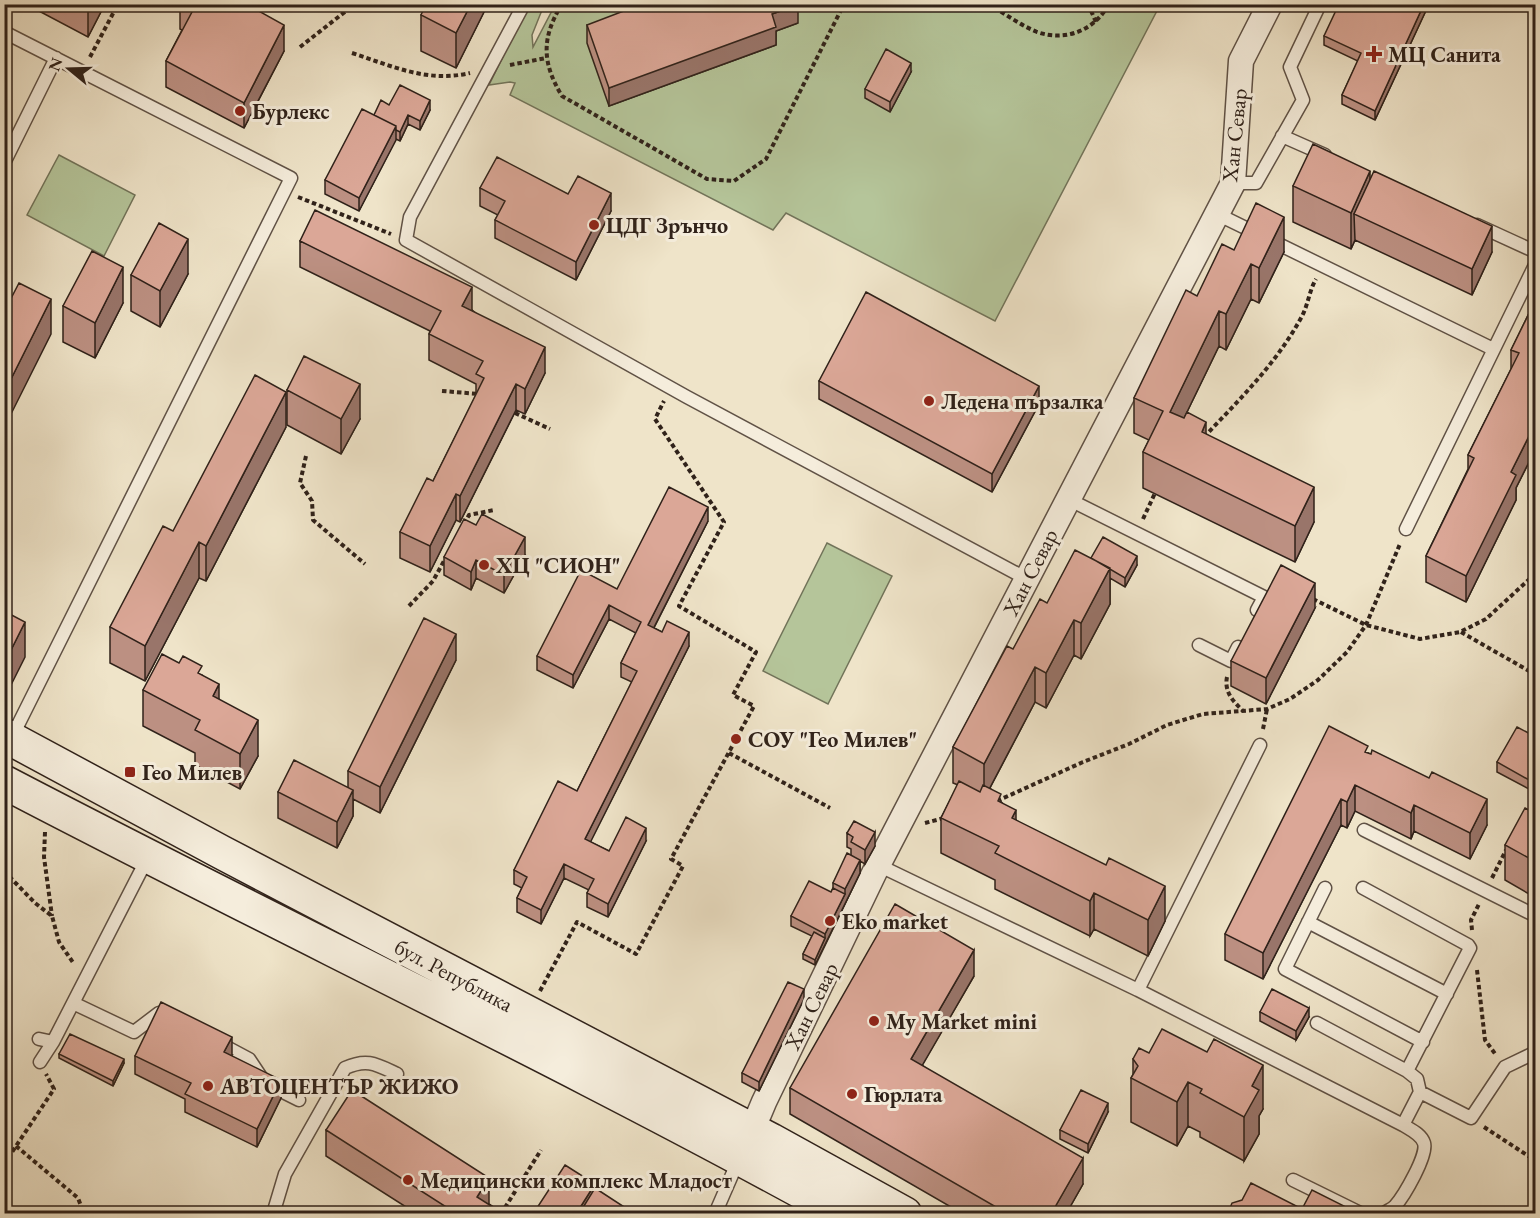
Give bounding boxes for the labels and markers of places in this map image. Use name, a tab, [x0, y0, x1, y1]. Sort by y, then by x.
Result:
place label: МЦ Санита	[1388, 40, 1501, 69]
marker: МЦ Санита	[1365, 45, 1383, 63]
place label: Бурлекс	[252, 97, 329, 126]
marker: Бурлекс	[233, 104, 247, 118]
place label: ЦДГ Зрънчо	[606, 211, 728, 240]
marker: ЦДГ Зрънчо	[587, 218, 601, 232]
place label: Ледена пързалка	[941, 387, 1104, 416]
marker: Ледена пързалка	[922, 394, 936, 408]
place label: ХЦ "СИОН"	[495, 551, 621, 580]
marker: ХЦ "СИОН"	[477, 558, 491, 572]
place label: СОУ "Гео Милев"	[748, 725, 917, 754]
marker: СОУ "Гео Милев"	[729, 732, 743, 746]
place label: Гео Милев	[142, 758, 243, 787]
marker: Гео Милев	[123, 765, 137, 779]
place label: Eko market	[842, 907, 949, 936]
marker: Eko market	[823, 914, 837, 928]
place label: My Market mini	[886, 1007, 1037, 1036]
marker: My Market mini	[867, 1014, 881, 1028]
place label: АВТОЦЕНТЪР ЖИЖО	[219, 1072, 459, 1101]
marker: АВТОЦЕНТЪР ЖИЖО	[201, 1079, 215, 1093]
place label: Гюрлата	[864, 1080, 943, 1109]
marker: Гюрлата	[845, 1087, 859, 1101]
place label: Медицински комплекс Младост	[420, 1166, 732, 1195]
marker: Медицински комплекс Младост	[401, 1173, 415, 1187]

